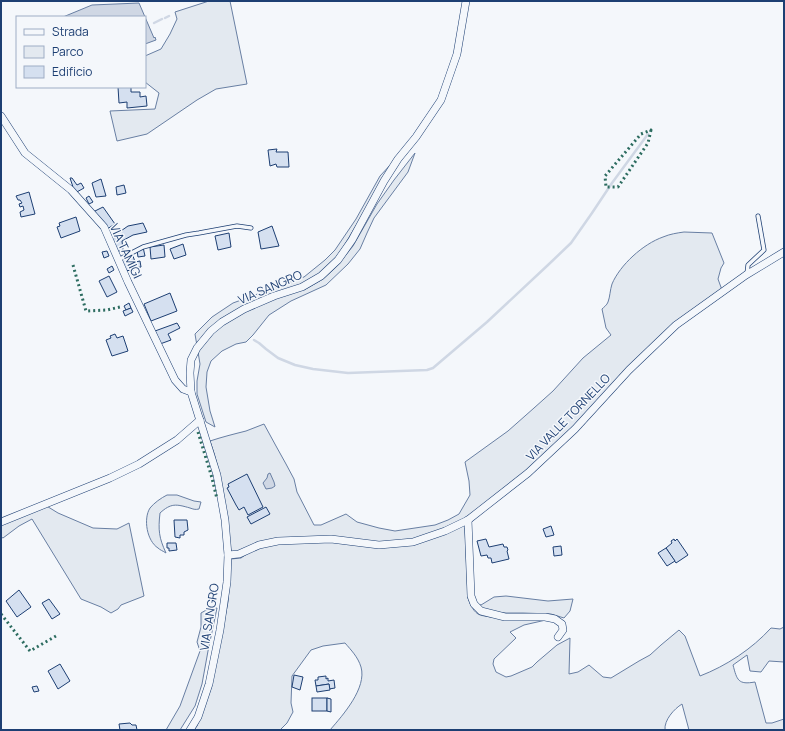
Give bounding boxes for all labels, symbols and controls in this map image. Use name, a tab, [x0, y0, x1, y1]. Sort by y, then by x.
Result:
legend	[16, 16, 146, 88]
text: Strada	[52, 23, 89, 40]
text: Parco	[52, 43, 83, 60]
text: Edificio	[52, 63, 92, 80]
street label: VIA TAMIGI	[106, 221, 146, 281]
street label: VIA SANGRO	[235, 266, 305, 308]
street label: VIA VALLE TORNELLO	[522, 370, 614, 464]
street label: VIA SANGRO	[195, 582, 223, 652]

